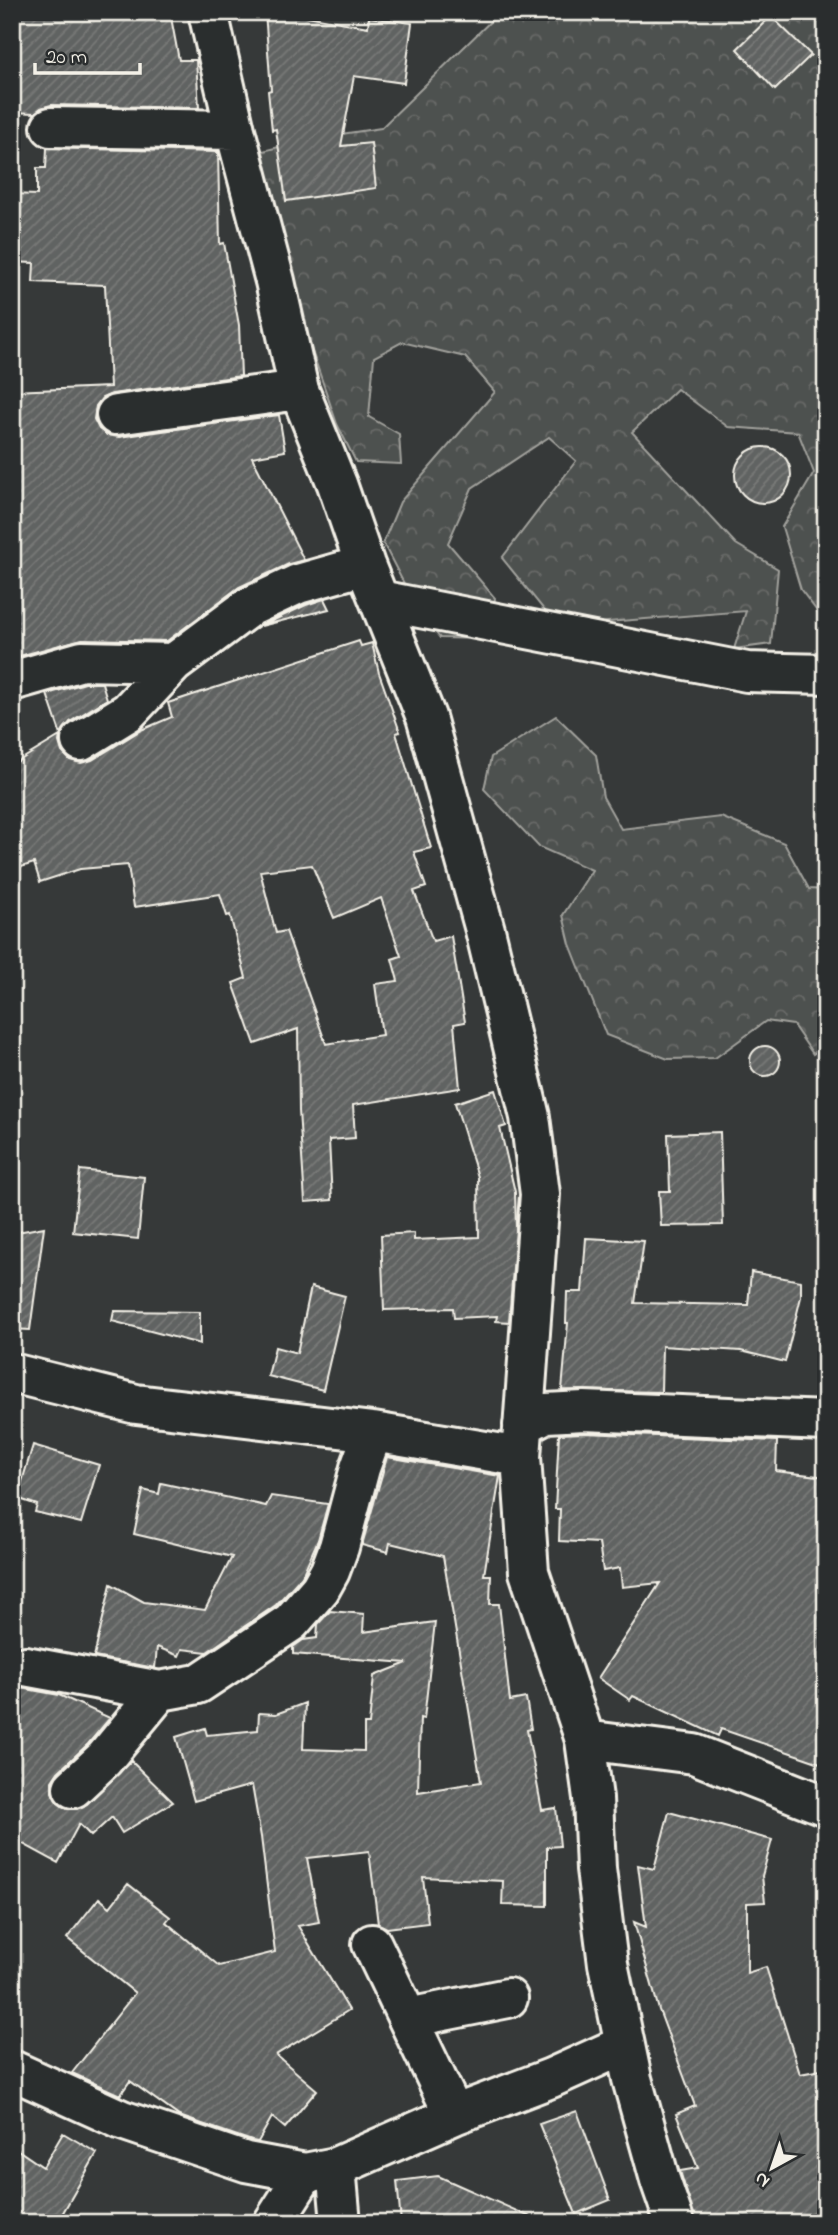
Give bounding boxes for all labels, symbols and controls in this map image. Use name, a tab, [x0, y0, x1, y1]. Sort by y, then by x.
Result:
scale bar	[35, 32, 140, 76]
text: 20 m	[46, 43, 87, 73]
north arrow	[736, 2134, 806, 2204]
text: N	[749, 2165, 776, 2194]

